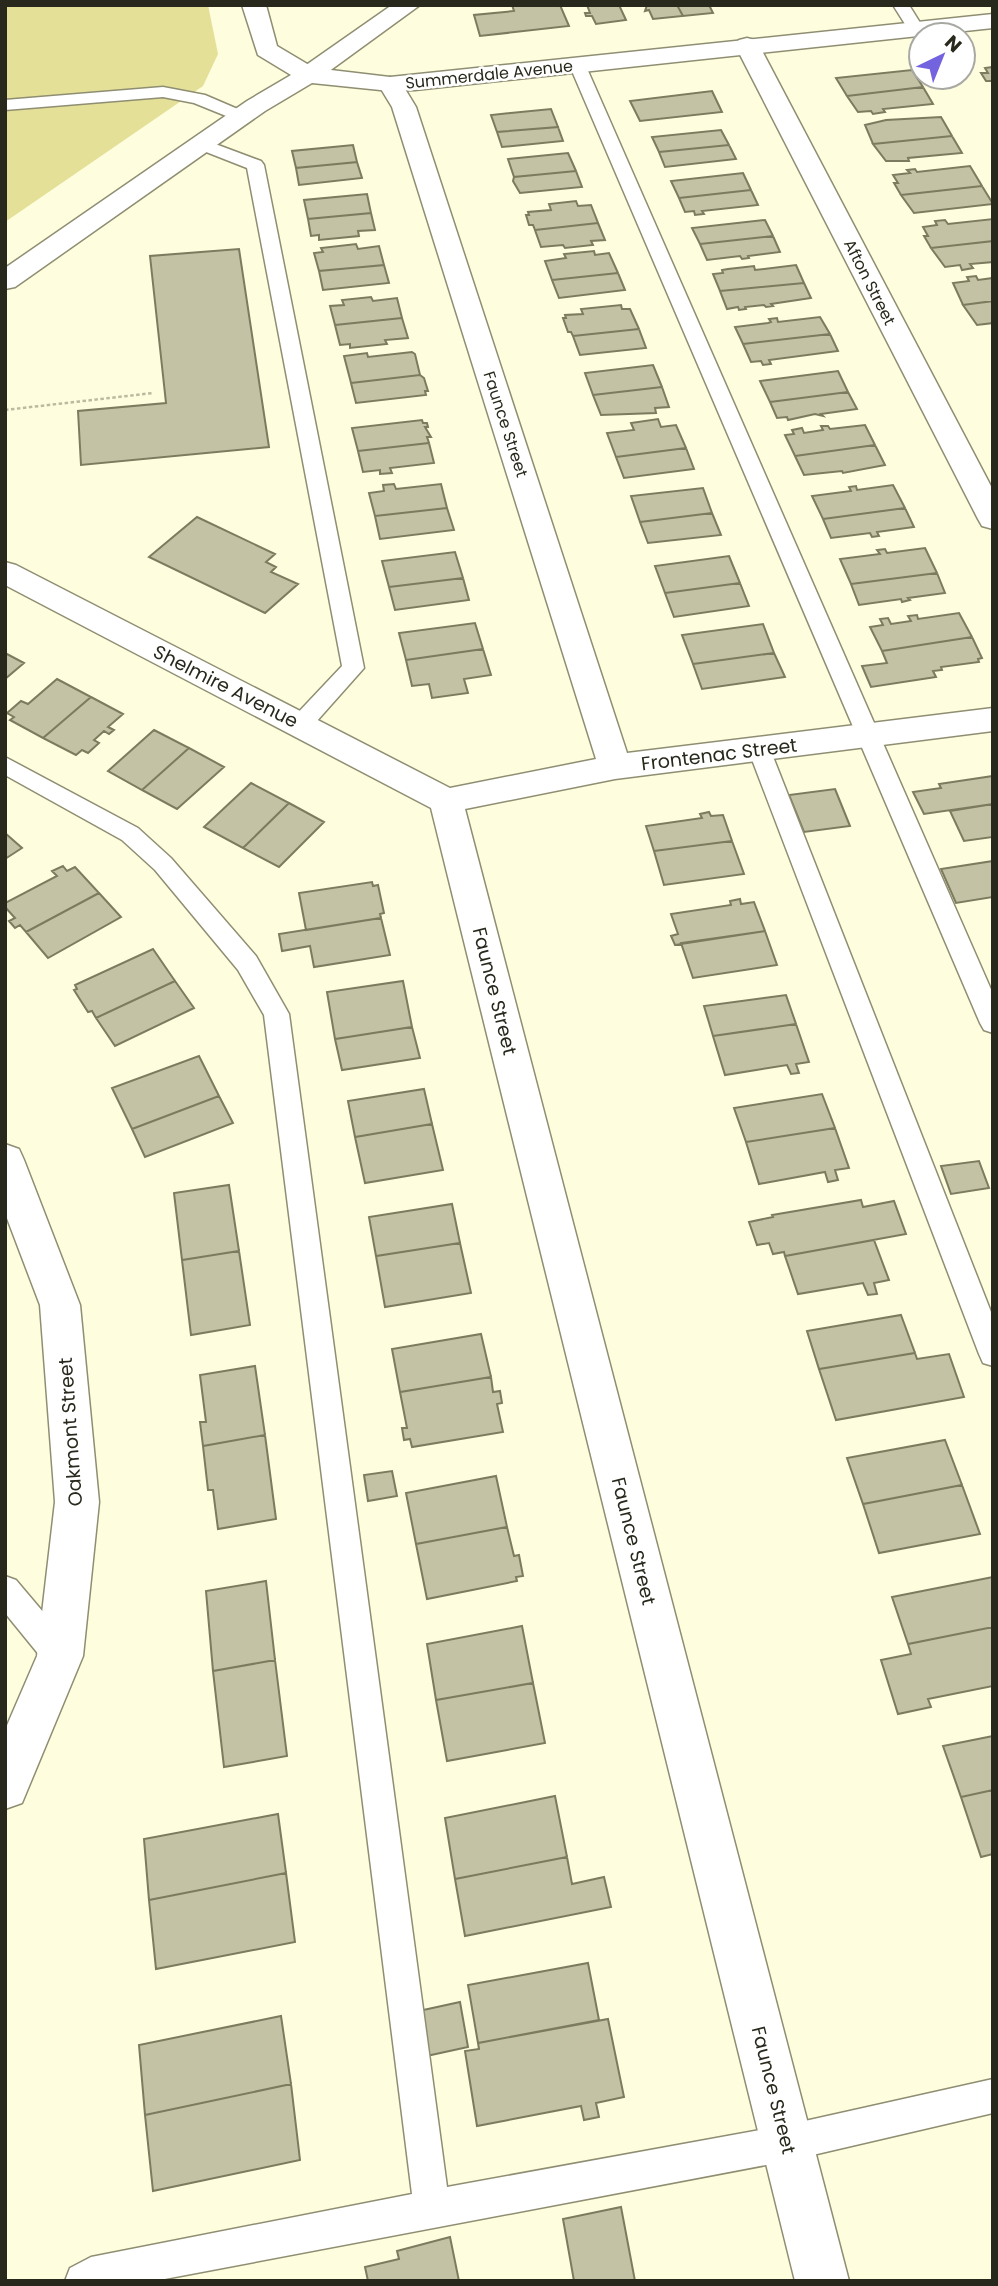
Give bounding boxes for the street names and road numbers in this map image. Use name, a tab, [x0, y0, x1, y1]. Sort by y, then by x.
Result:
street label: Summerdale Avenue	[404, 54, 574, 95]
street label: Afton Street	[838, 235, 901, 329]
street label: Faunce Street	[478, 368, 534, 480]
street label: Shelmire Avenue	[149, 638, 303, 735]
street label: Frontenac Street	[640, 732, 799, 777]
street label: Faunce Street	[466, 924, 523, 1058]
street label: Oakmont Street	[52, 1357, 89, 1507]
street label: Faunce Street	[605, 1474, 662, 1608]
street label: Faunce Street	[745, 2023, 802, 2157]

